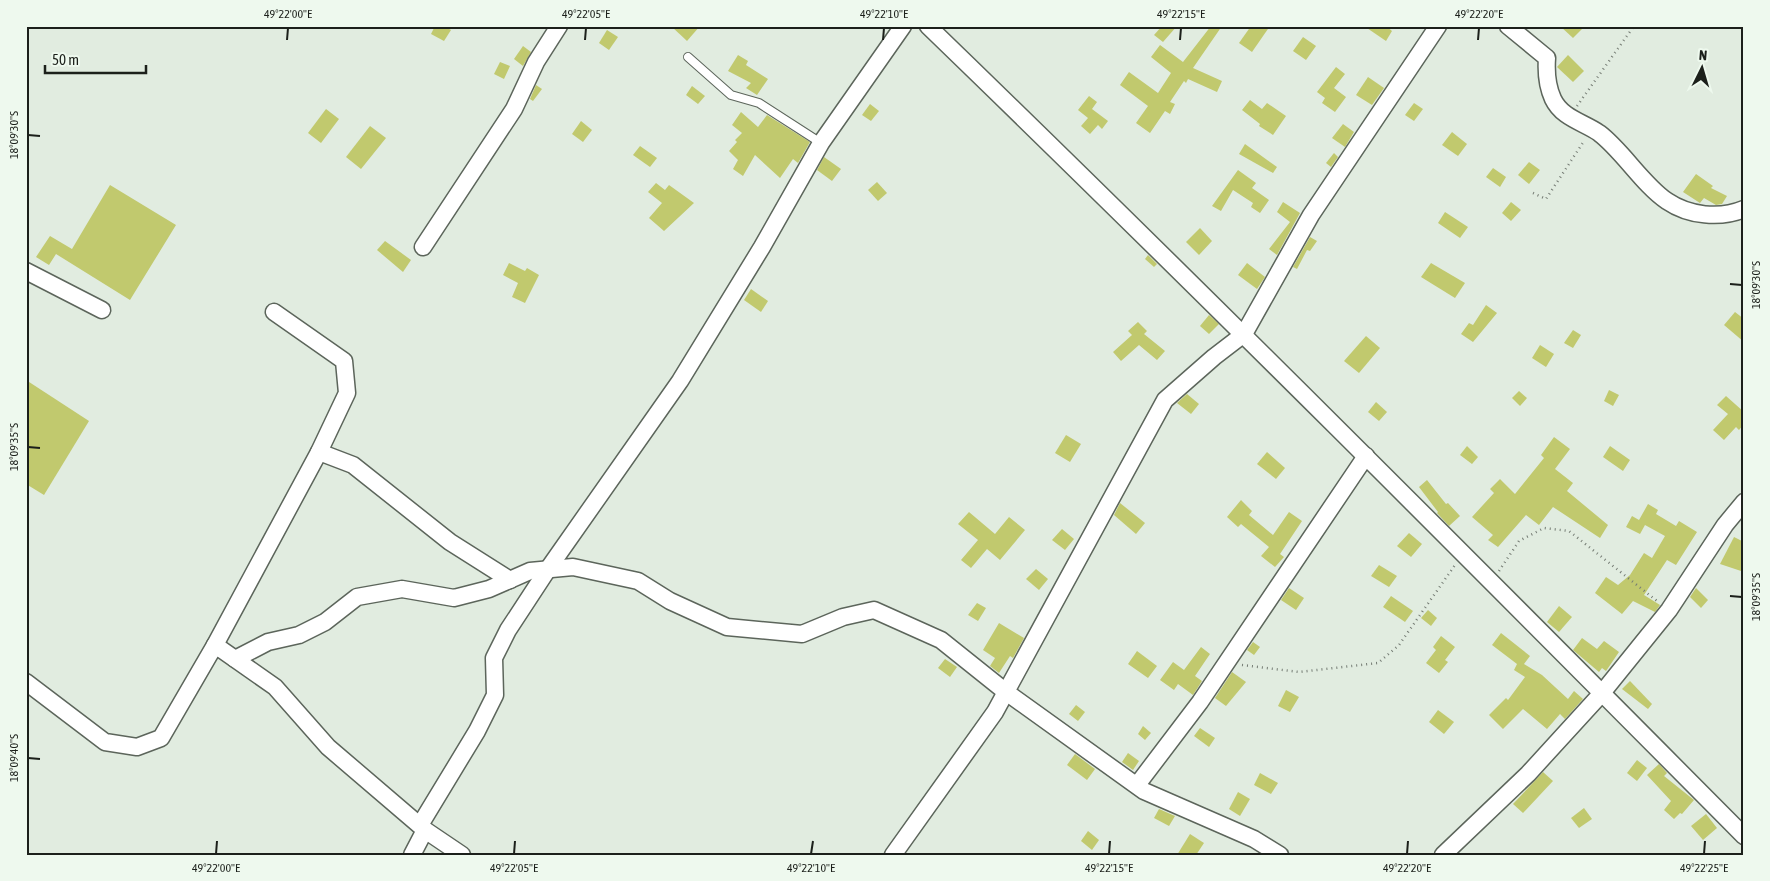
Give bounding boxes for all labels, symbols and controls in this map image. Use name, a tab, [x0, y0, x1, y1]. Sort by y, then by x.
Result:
text: 49°22'00"E	[264, 7, 312, 21]
text: 49°22'05"E	[562, 7, 610, 21]
text: 49°22'10"E	[860, 7, 908, 21]
text: 49°22'15"E	[1157, 7, 1205, 21]
text: 49°22'20"E	[1455, 7, 1503, 21]
scale bar	[45, 42, 146, 74]
north arrow	[1678, 42, 1728, 92]
text: N	[1698, 47, 1708, 63]
text: 50 m	[52, 51, 79, 68]
text: 18°09'30"S	[7, 111, 21, 159]
text: 18°09'30"S	[1749, 261, 1763, 309]
text: 18°09'35"S	[7, 423, 21, 471]
text: 18°09'35"S	[1749, 573, 1763, 621]
text: 18°09'40"S	[7, 734, 21, 782]
text: 49°22'00"E	[192, 861, 240, 875]
text: 49°22'05"E	[490, 861, 538, 875]
text: 49°22'10"E	[787, 861, 835, 875]
text: 49°22'15"E	[1085, 861, 1133, 875]
text: 49°22'20"E	[1383, 861, 1431, 875]
text: 49°22'25"E	[1680, 861, 1728, 875]

